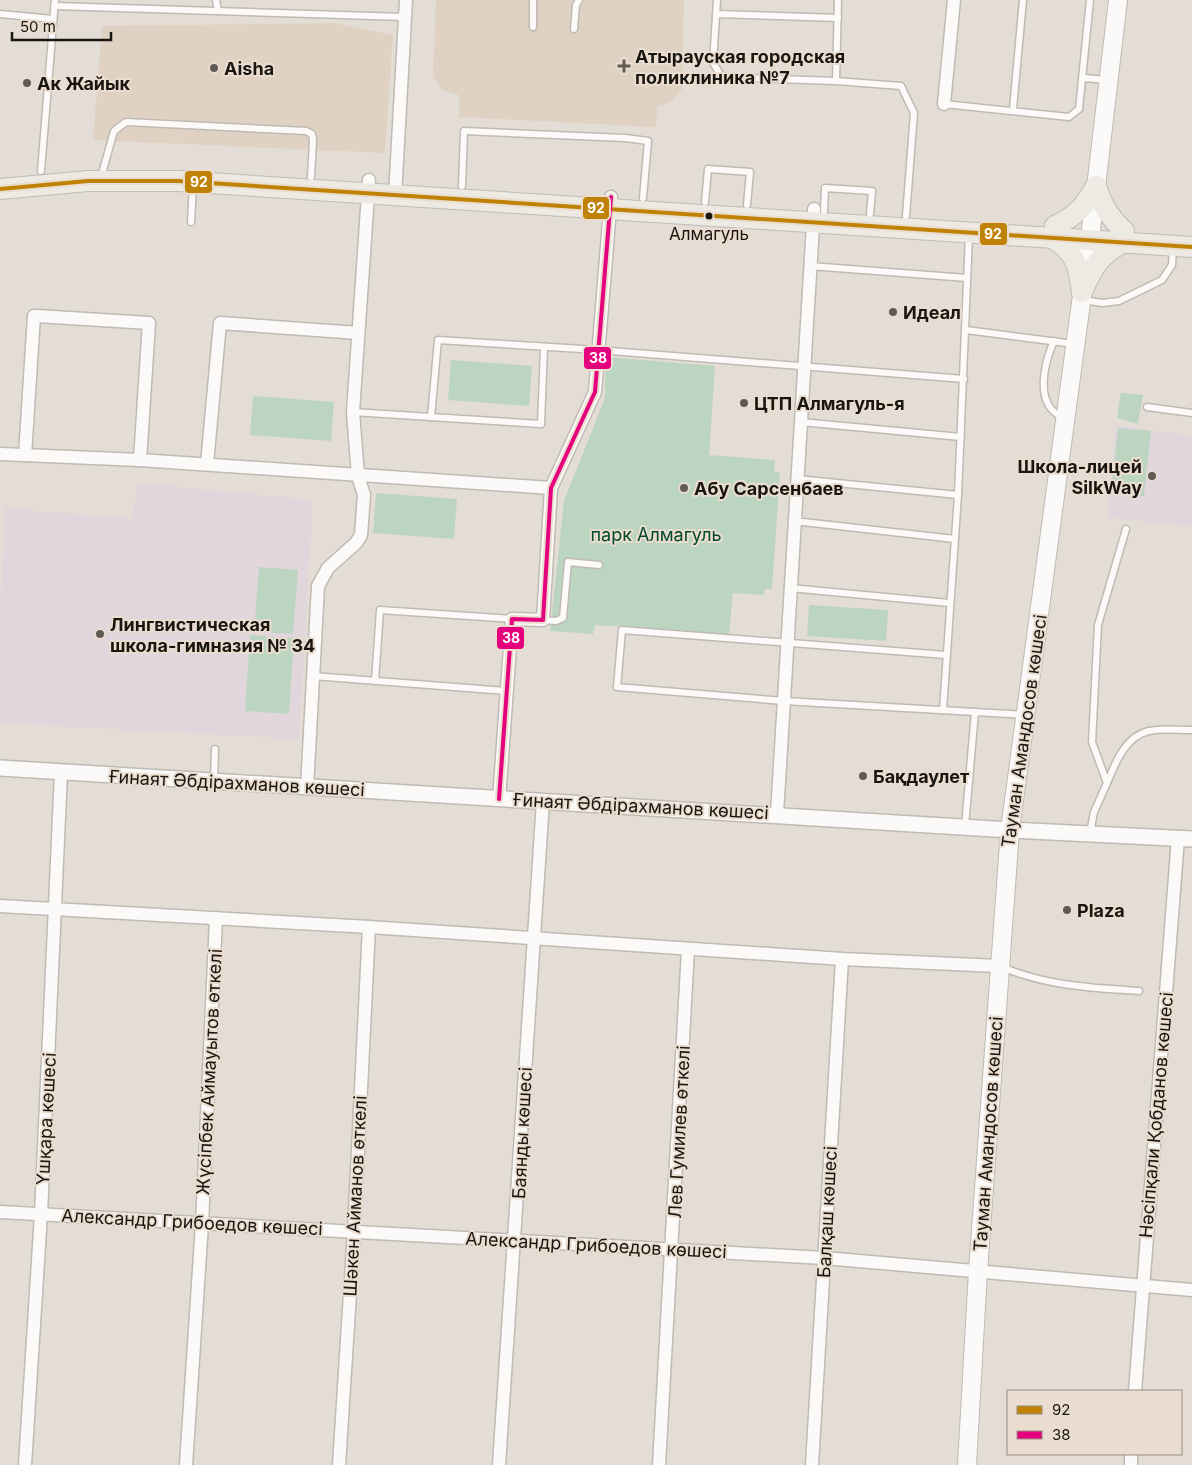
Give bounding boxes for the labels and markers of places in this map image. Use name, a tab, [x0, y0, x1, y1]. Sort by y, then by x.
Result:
place label: Атырауская городская поликлиника №7	[635, 46, 845, 88]
place label: Aisha	[224, 58, 274, 79]
marker: Атырауская городская поликлиника №7	[617, 59, 631, 73]
marker: Aisha	[208, 62, 220, 74]
place label: Ак Жайык	[37, 73, 131, 94]
marker: Ак Жайык	[21, 77, 33, 89]
marker: Алмагуль	[704, 211, 714, 221]
place label: Алмагуль	[669, 224, 749, 244]
place label: Идеал	[903, 302, 961, 323]
marker: Идеал	[887, 306, 899, 318]
place label: ЦТП Алмагуль-я	[754, 393, 905, 414]
marker: ЦТП Алмагуль-я	[738, 397, 750, 409]
place label: Школа-лицей SilkWay	[1018, 456, 1142, 498]
marker: Школа-лицей SilkWay	[1146, 470, 1158, 482]
place label: Абу Сарсенбаев	[694, 478, 844, 499]
marker: Абу Сарсенбаев	[678, 482, 690, 494]
place label: Лингвистическая школа-гимназия № 34	[110, 614, 315, 656]
marker: Лингвистическая школа-гимназия № 34	[94, 628, 106, 640]
place label: Бақдаулет	[873, 766, 969, 787]
marker: Бақдаулет	[857, 770, 869, 782]
place label: Plaza	[1077, 900, 1125, 921]
marker: Plaza	[1061, 904, 1073, 916]

